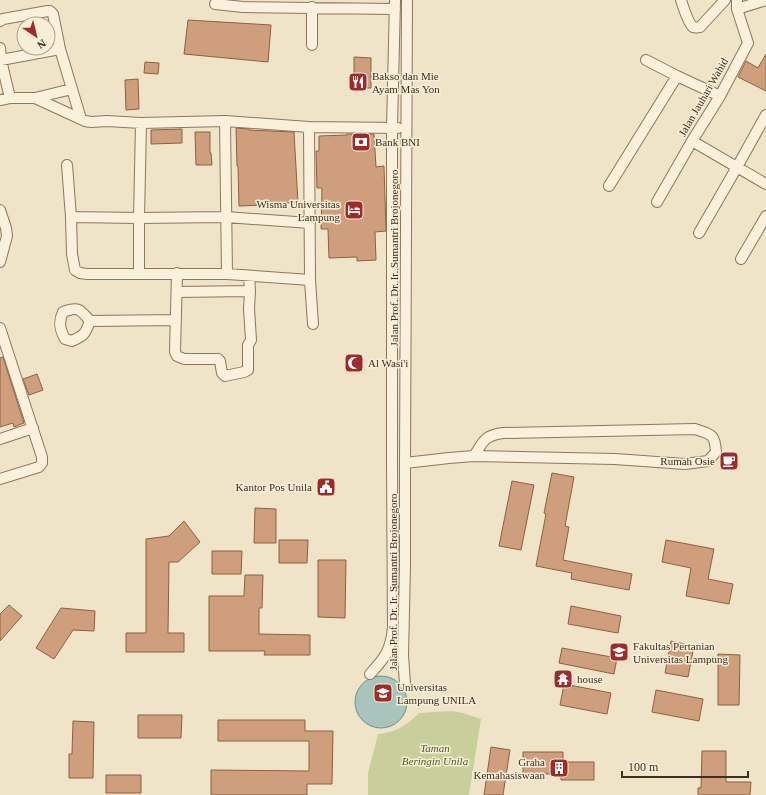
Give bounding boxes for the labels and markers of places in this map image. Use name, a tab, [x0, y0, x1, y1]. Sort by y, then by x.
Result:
place label: Bakso dan Mie Ayam Mas Yon	[372, 70, 440, 95]
restaurant icon: Bakso dan Mie Ayam Mas Yon	[347, 71, 369, 93]
bank icon: Bank BNI	[350, 131, 372, 153]
place label: Bank BNI	[375, 136, 420, 148]
place label: Wisma Universitas Lampung	[256, 198, 340, 223]
hotel icon: Wisma Universitas Lampung	[343, 199, 365, 221]
mosque icon: Al Wasi'i	[343, 352, 365, 374]
place label: Al Wasi'i	[368, 357, 408, 369]
cafe icon: Rumah Osie	[718, 450, 740, 472]
place label: Rumah Osie	[660, 455, 715, 467]
public building icon: Kantor Pos Unila	[315, 476, 337, 498]
place label: Kantor Pos Unila	[236, 481, 312, 493]
place label: Fakultas Pertanian Universitas Lampung	[633, 640, 729, 665]
school or university icon: Fakultas Pertanian Universitas Lampung	[608, 641, 630, 663]
temple icon: house	[552, 668, 574, 690]
place label: house	[577, 673, 603, 685]
place label: Universitas Lampung UNILA	[397, 681, 476, 706]
school or university icon: Universitas Lampung UNILA	[372, 682, 394, 704]
place label: Graha Kemahasiswaan	[474, 756, 545, 781]
building icon: Graha Kemahasiswaan	[548, 757, 570, 779]

